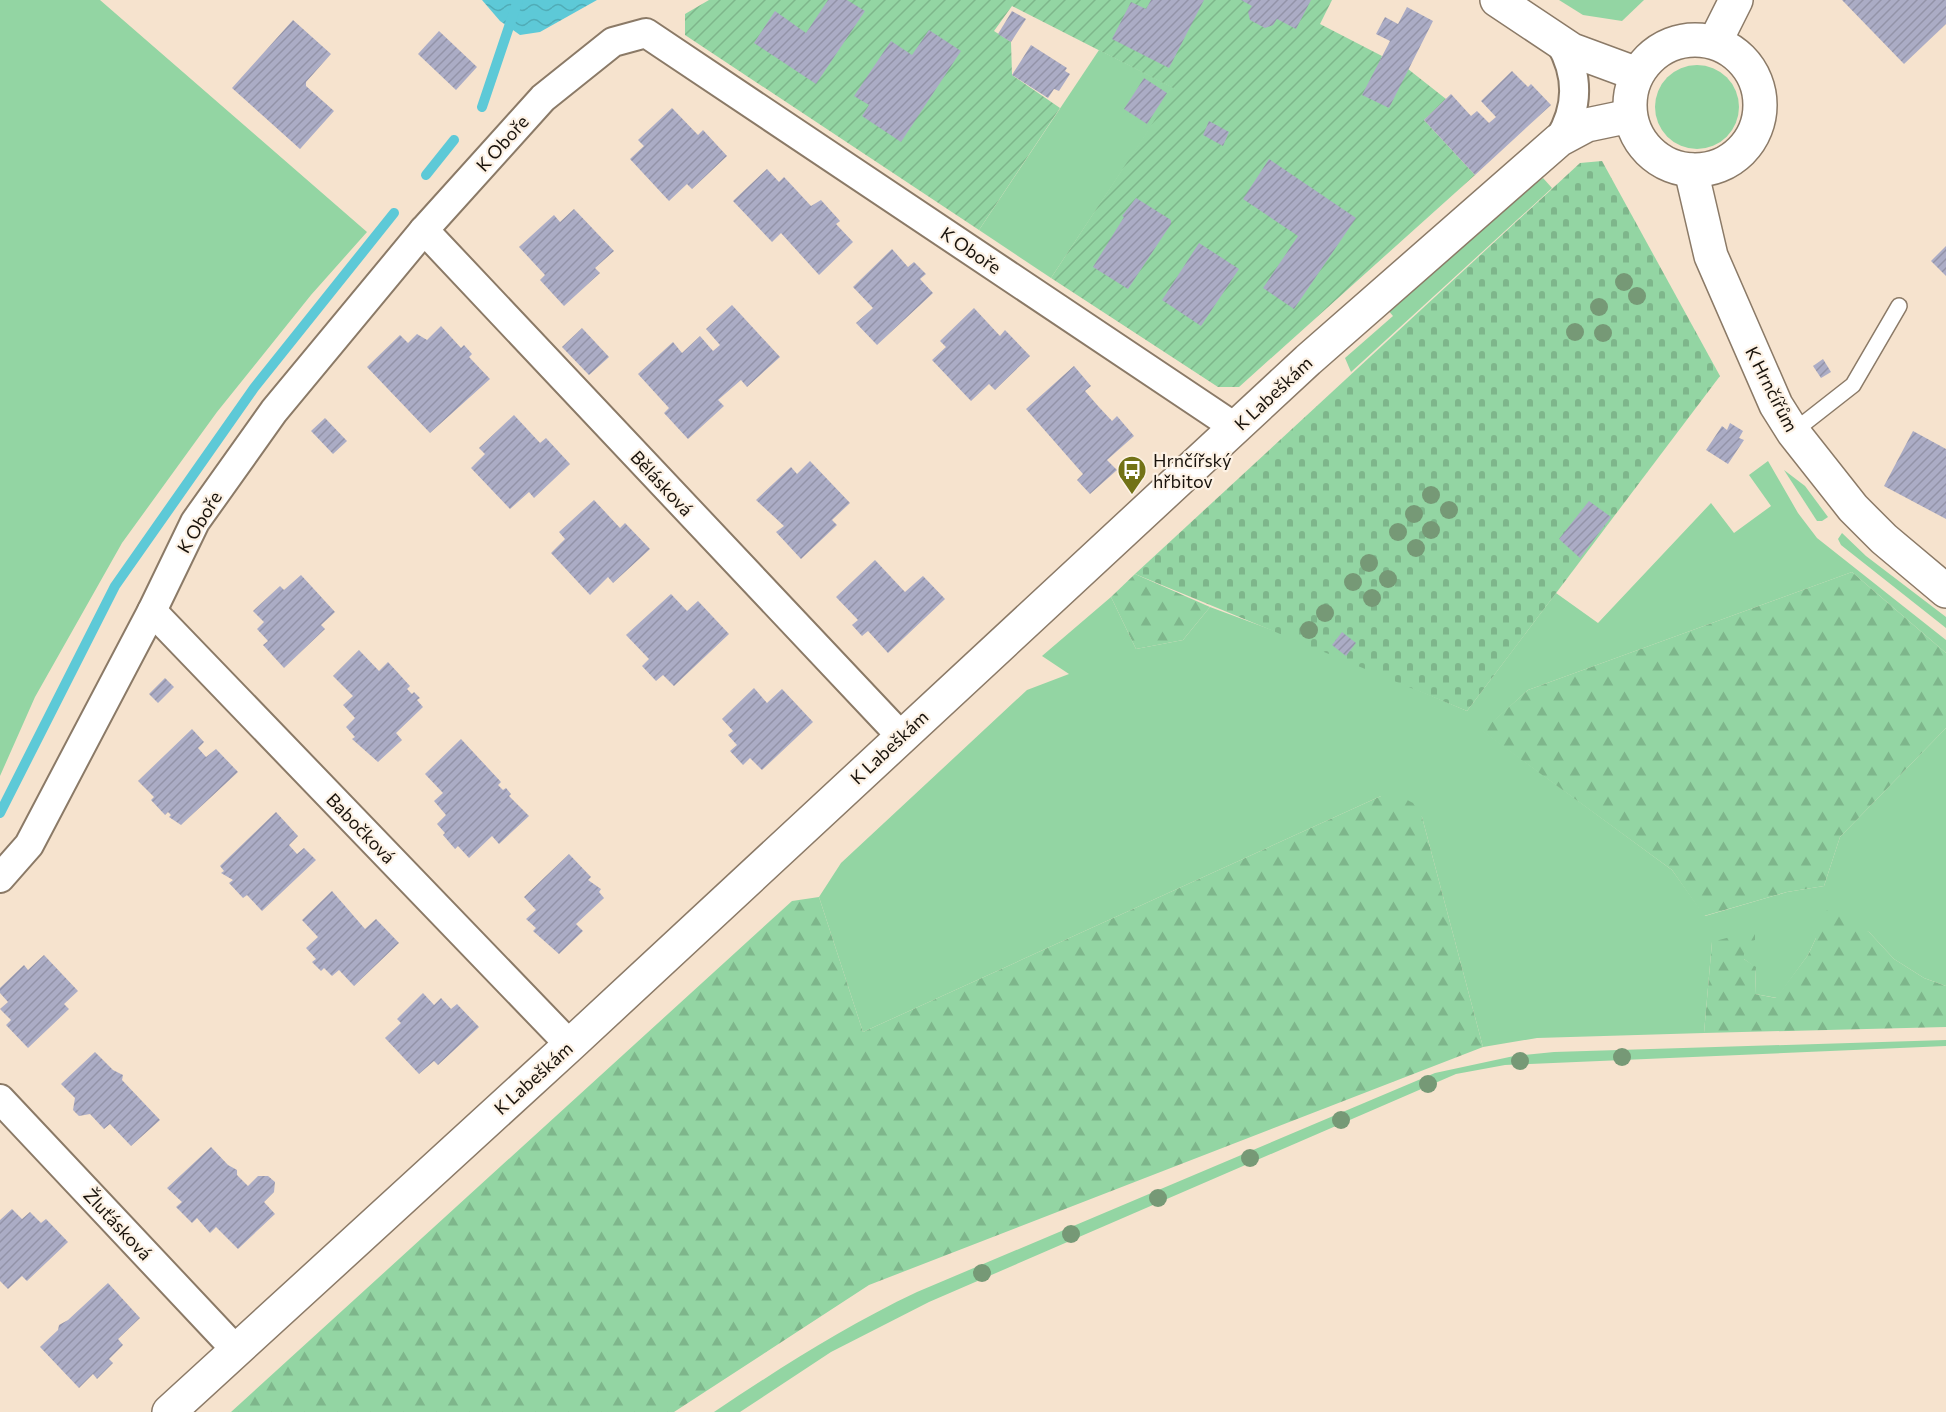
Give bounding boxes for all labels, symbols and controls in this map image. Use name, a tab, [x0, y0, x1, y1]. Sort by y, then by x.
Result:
street label: K Oboře	[471, 110, 533, 176]
street label: K Oboře	[937, 222, 1005, 278]
street label: K Hrnčířům	[1741, 343, 1803, 435]
street label: K Labeškám	[1230, 351, 1316, 435]
street label: Bělásková	[626, 446, 698, 520]
place label: Hrnčířský hřbitov	[1153, 449, 1232, 492]
bus stop icon: Hrnčířský hřbitov	[1116, 454, 1148, 496]
street label: K Oboře	[172, 487, 226, 557]
street label: K Labeškám	[846, 705, 932, 789]
street label: Babočková	[322, 788, 400, 868]
street label: K Labeškám	[489, 1037, 577, 1119]
street label: Žluťásková	[79, 1184, 157, 1264]

